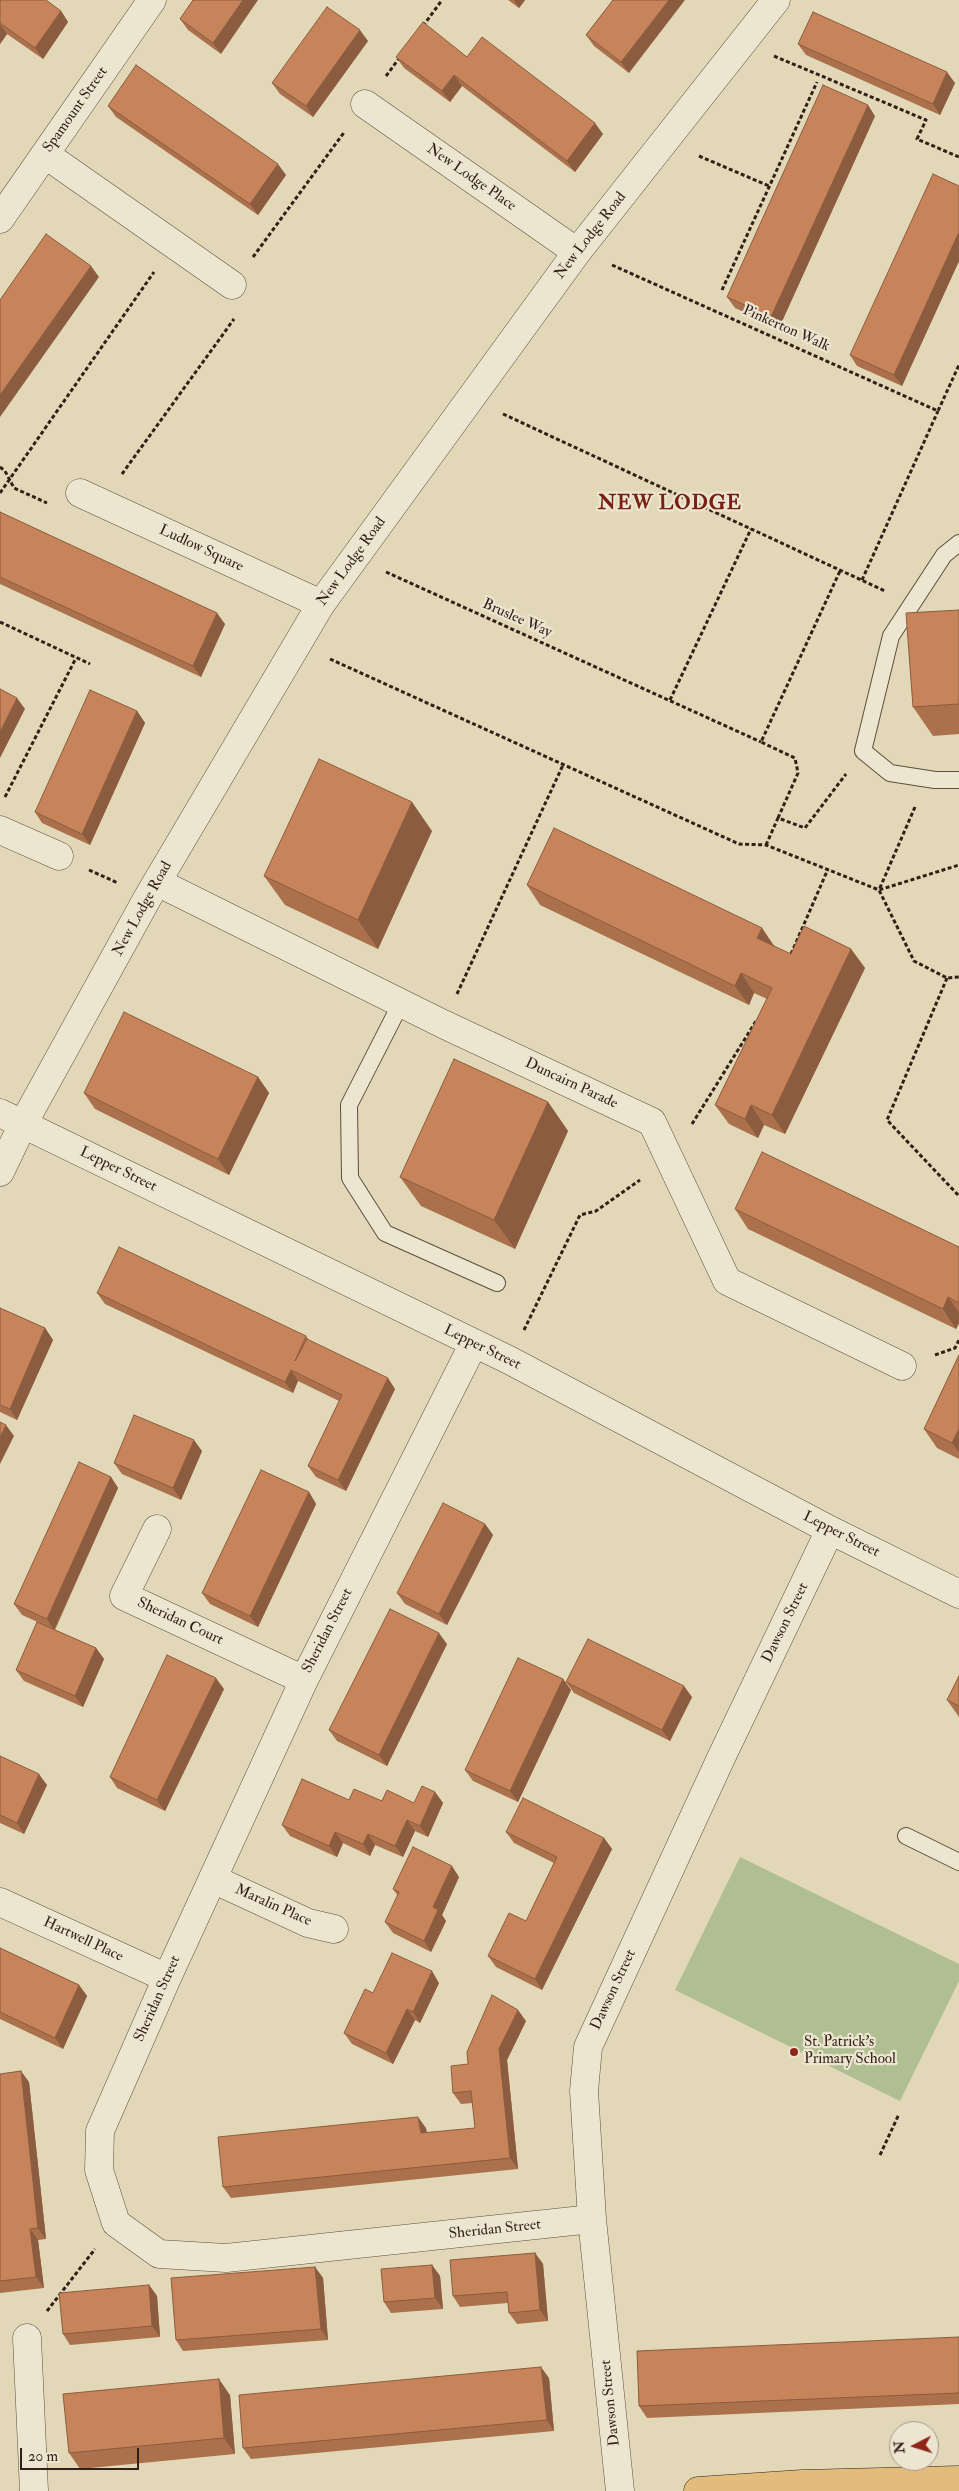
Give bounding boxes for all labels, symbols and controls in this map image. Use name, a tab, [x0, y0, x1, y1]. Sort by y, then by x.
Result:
street label: Spamount Street	[40, 64, 112, 156]
street label: New Lodge Place	[423, 140, 519, 216]
street label: New Lodge Road	[551, 189, 631, 283]
street label: Pinkerton Walk	[740, 302, 832, 356]
district label: NEW LODGE	[597, 493, 743, 517]
street label: New Lodge Road	[314, 514, 390, 610]
street label: Ludlow Square	[156, 522, 246, 576]
street label: Bruslee Way	[479, 596, 555, 642]
street label: New Lodge Road	[110, 859, 176, 959]
street label: Duncairn Parade	[522, 1055, 620, 1113]
street label: Lepper Street	[77, 1144, 159, 1196]
street label: Lepper Street	[441, 1322, 523, 1374]
street label: Lepper Street	[800, 1508, 882, 1562]
street label: Dawson Street	[759, 1580, 813, 1666]
street label: Sheridan Street	[299, 1586, 357, 1676]
street label: Sheridan Court	[134, 1594, 226, 1650]
street label: Maralin Place	[232, 1881, 314, 1931]
street label: Hartwell Place	[40, 1914, 126, 1966]
street label: Dawson Street	[587, 1947, 641, 2033]
street label: Sheridan Street	[131, 1953, 185, 2045]
place label: St. Patrick's Primary School	[804, 2034, 896, 2069]
marker: St. Patrick's Primary School	[788, 2046, 800, 2058]
street label: Sheridan Street	[448, 2216, 542, 2244]
street label: Dawson Street	[598, 2359, 624, 2447]
north arrow	[889, 2421, 939, 2471]
scale bar	[22, 2438, 141, 2470]
text: N	[891, 2440, 909, 2454]
text: 20 m	[28, 2447, 58, 2466]

